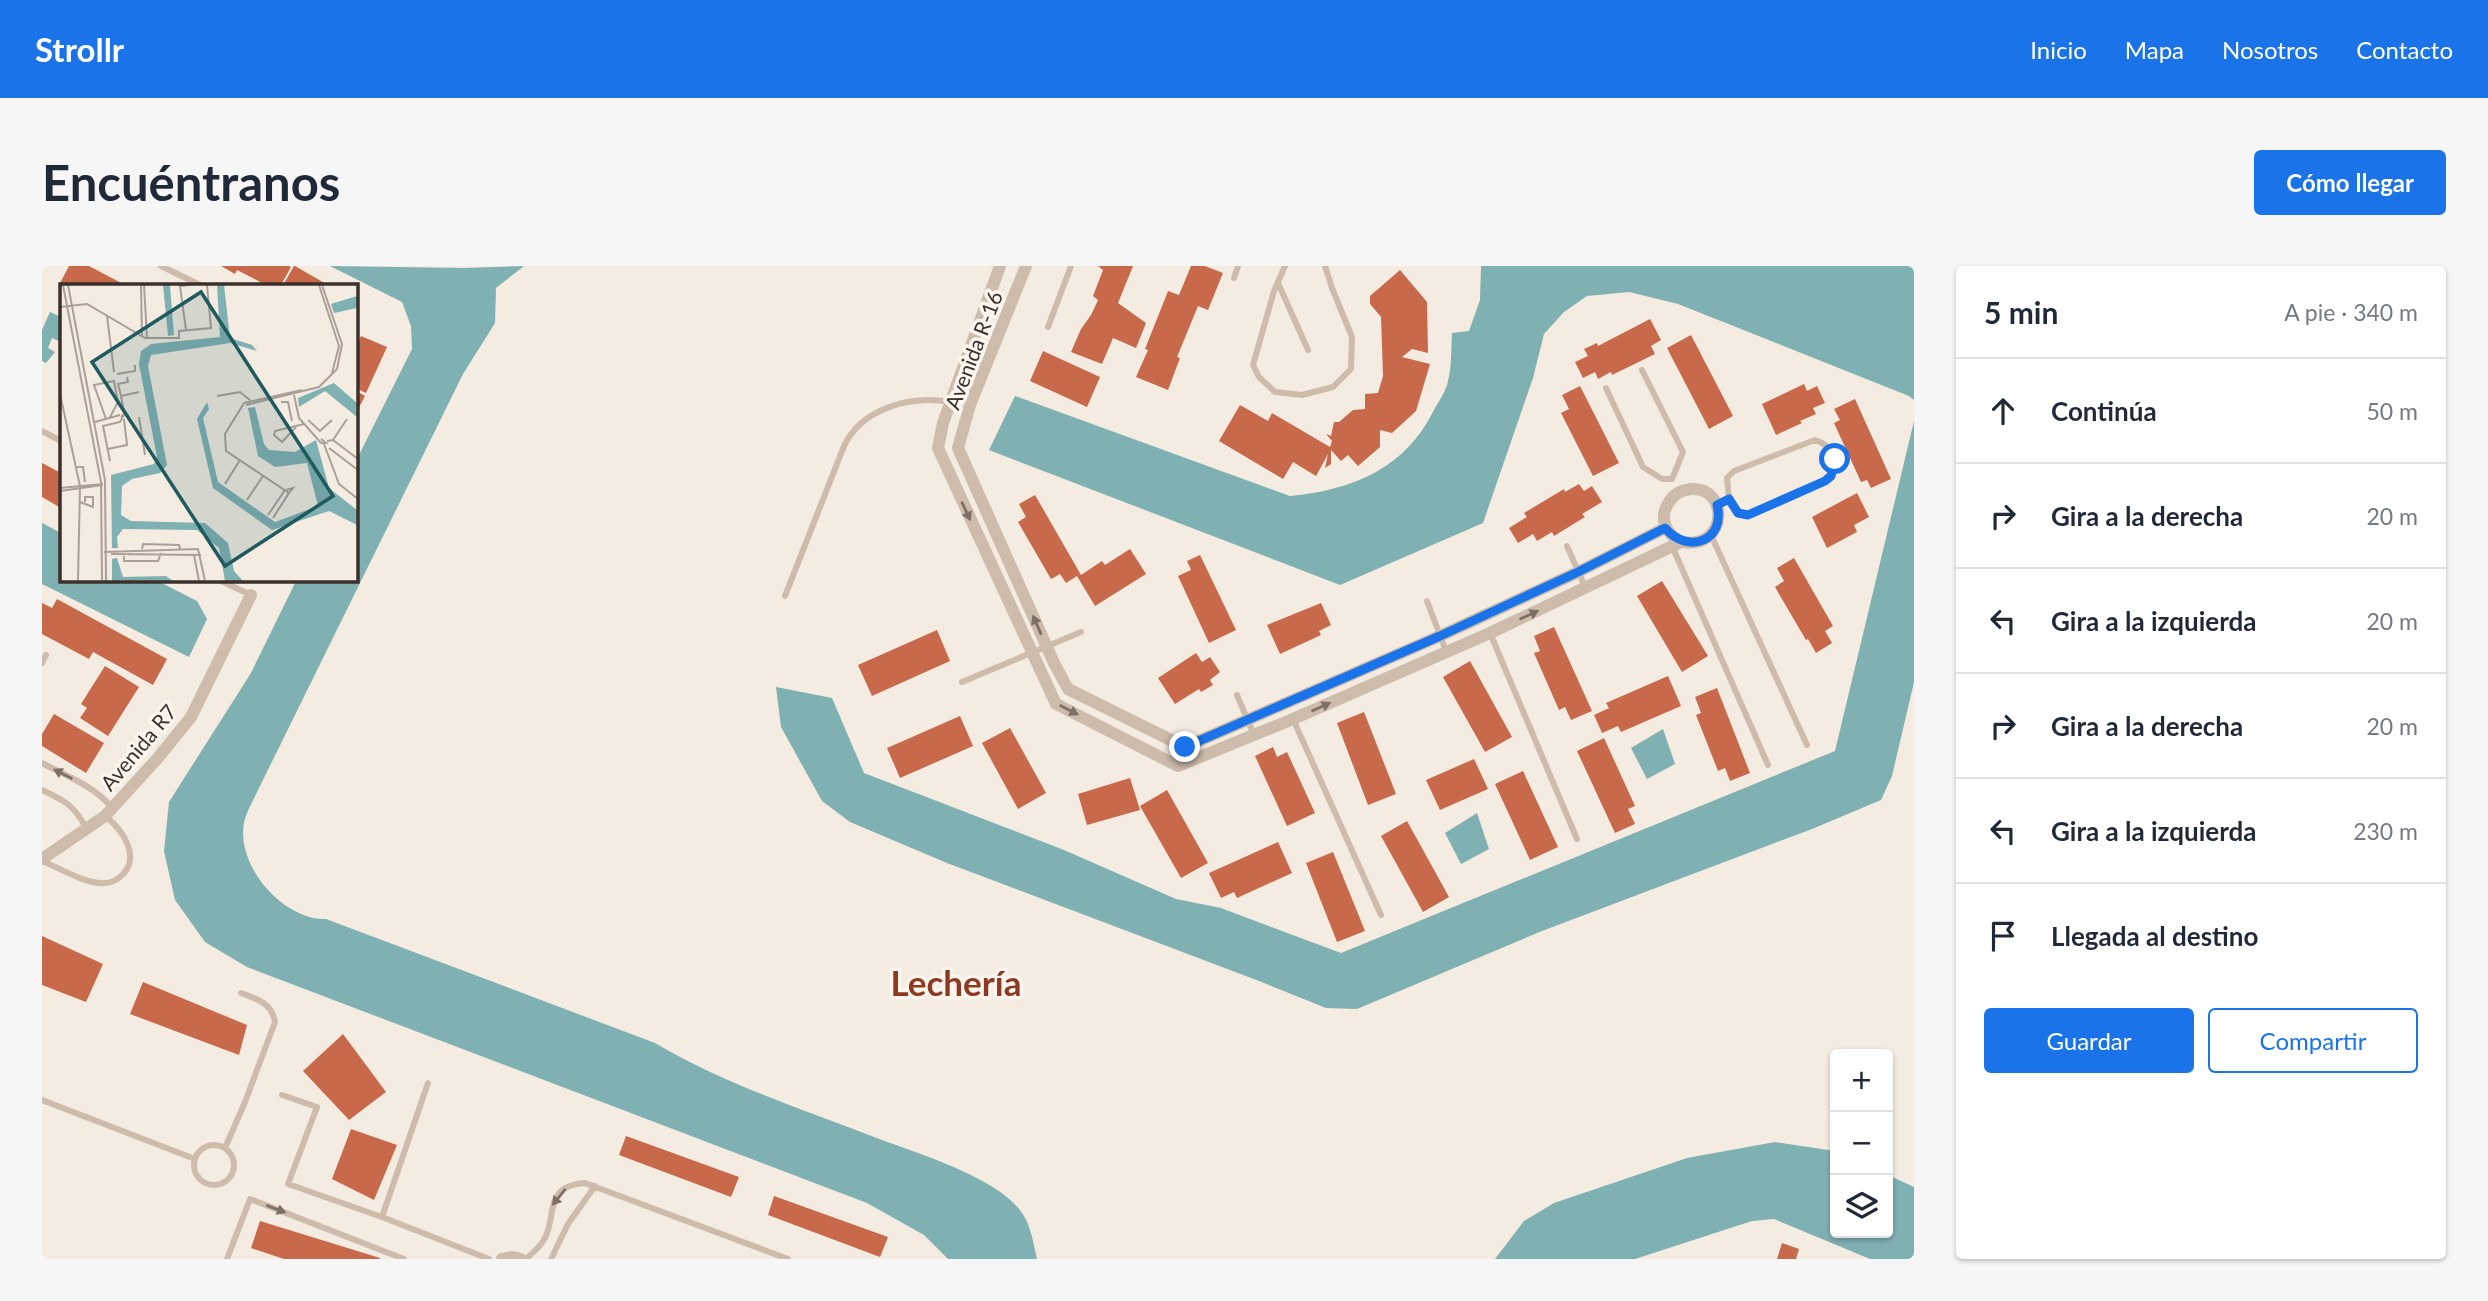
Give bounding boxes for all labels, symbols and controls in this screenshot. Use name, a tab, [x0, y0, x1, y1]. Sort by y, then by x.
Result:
text: Strollr	[35, 29, 124, 69]
text: Inicio	[2030, 35, 2087, 64]
text: Mapa	[2125, 35, 2184, 64]
text: Nosotros	[2222, 35, 2318, 64]
text: Contacto	[2356, 35, 2453, 64]
button: Cómo llegar	[2254, 150, 2446, 215]
text: Encuéntranos	[42, 153, 340, 211]
inset map	[60, 284, 357, 581]
street label: Avenida R-16	[939, 287, 1007, 413]
text: 5 min	[1984, 294, 2058, 330]
text: A pie · 340 m	[2284, 298, 2418, 326]
icon: ahead	[1984, 392, 2022, 430]
text: Continúa	[2051, 395, 2157, 427]
text: 50 m	[2367, 397, 2418, 425]
route start	[1819, 443, 1850, 474]
icon: right	[1984, 497, 2022, 535]
text: Gira a la derecha	[2051, 500, 2243, 532]
one-way arrow	[960, 501, 972, 521]
text: 20 m	[2367, 502, 2418, 530]
icon: left	[1984, 602, 2022, 640]
text: Gira a la izquierda	[2051, 605, 2257, 637]
text: 20 m	[2367, 607, 2418, 635]
one-way arrow	[1519, 609, 1539, 621]
one-way arrow	[1031, 615, 1043, 635]
street label: Avenida R7	[95, 699, 181, 795]
one-way arrow	[1311, 701, 1331, 713]
one-way arrow	[1059, 705, 1079, 716]
icon: right	[1984, 707, 2022, 745]
text: Gira a la derecha	[2051, 710, 2243, 742]
text: 20 m	[2367, 712, 2418, 740]
route end	[1169, 731, 1200, 762]
one-way arrow	[53, 769, 73, 780]
icon: left	[1984, 812, 2022, 850]
text: Gira a la izquierda	[2051, 815, 2257, 847]
text: 230 m	[2353, 817, 2418, 845]
icon: arrive	[1984, 917, 2022, 955]
text: Llegada al destino	[2051, 920, 2258, 952]
district label: Lechería	[891, 961, 1022, 1003]
button: Guardar	[1984, 1008, 2194, 1073]
button: Compartir	[2208, 1008, 2418, 1073]
map controls	[1830, 1049, 1893, 1238]
button: +	[1830, 1049, 1893, 1112]
button: −	[1830, 1112, 1893, 1175]
button: layers	[1830, 1175, 1893, 1238]
one-way arrow	[552, 1188, 567, 1206]
one-way arrow	[266, 1203, 287, 1214]

